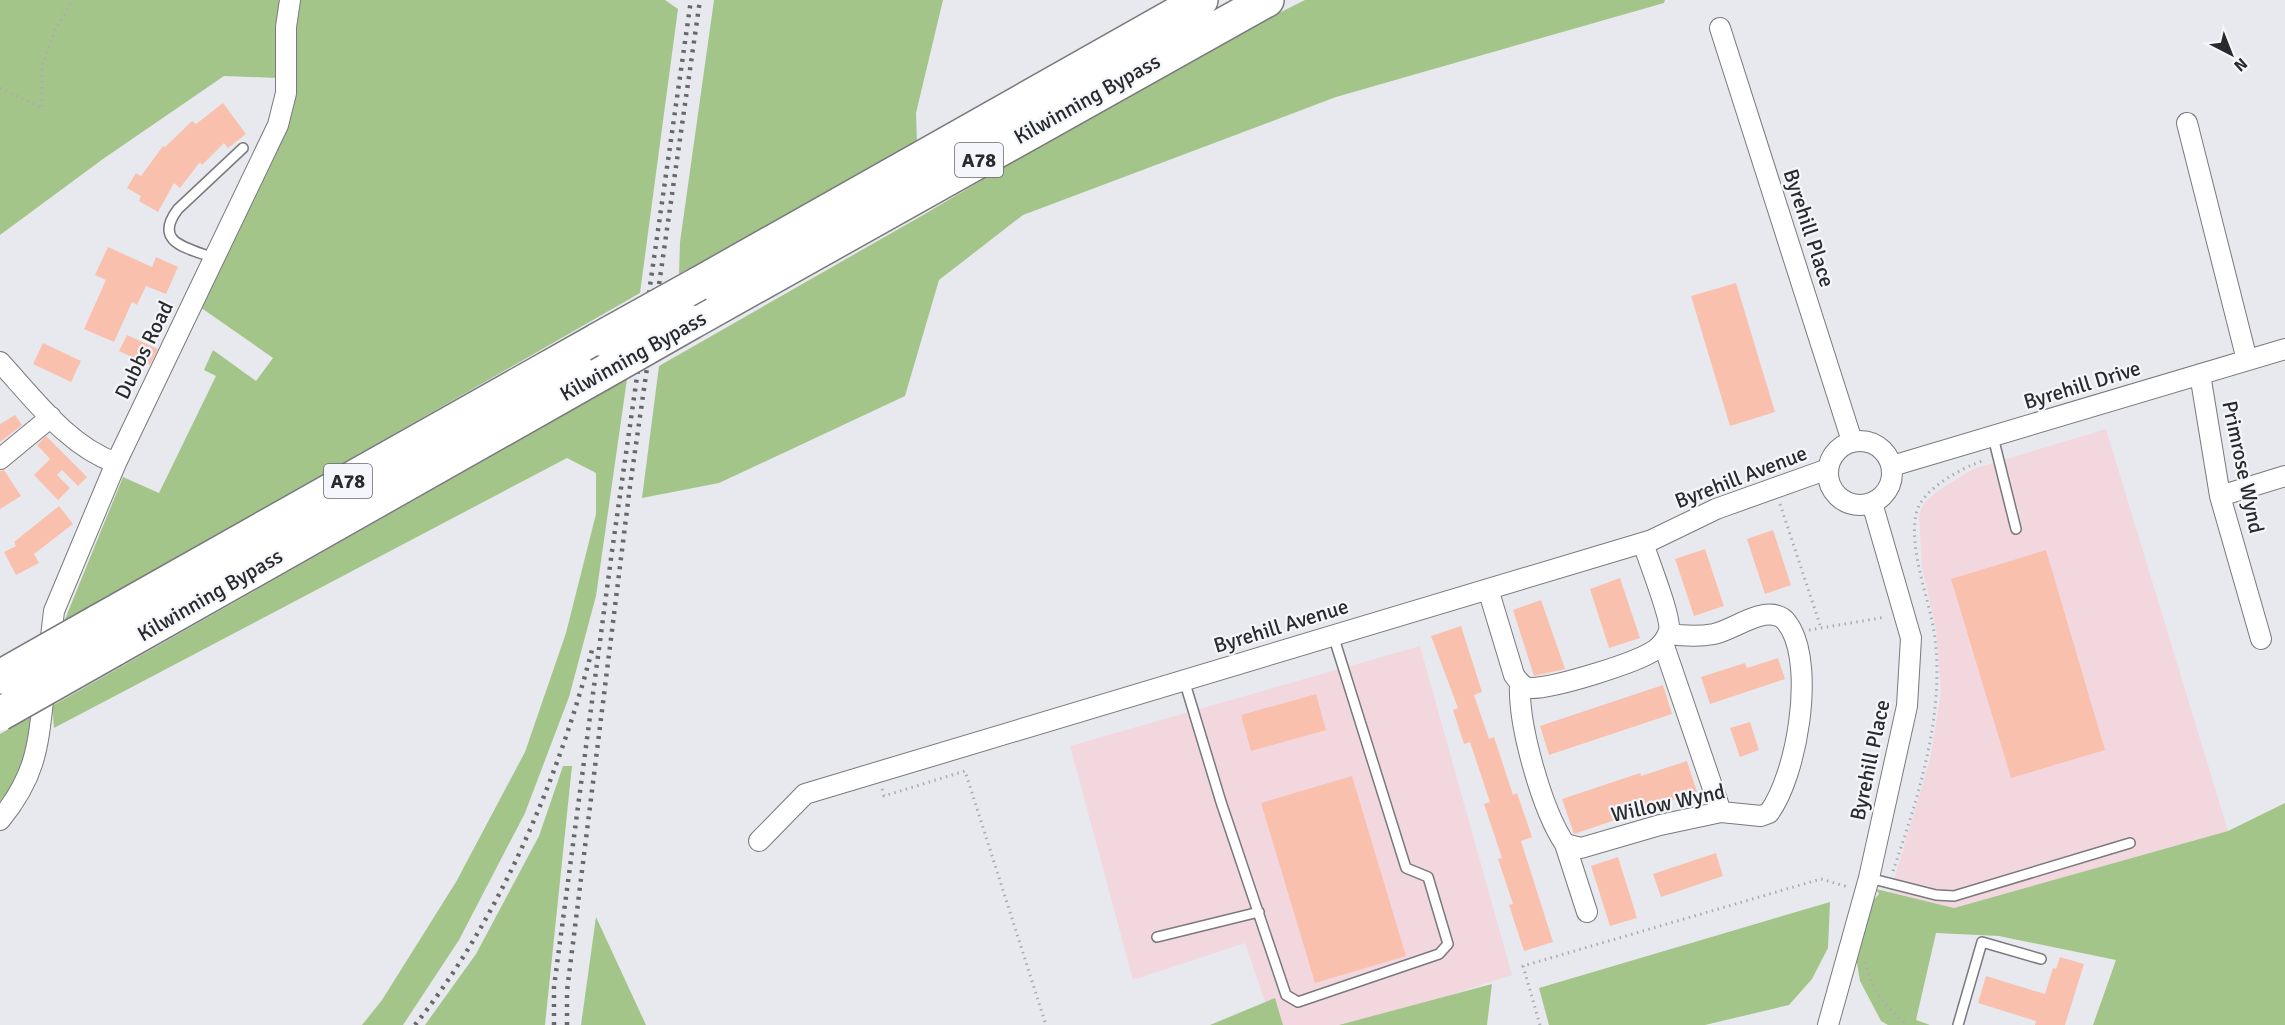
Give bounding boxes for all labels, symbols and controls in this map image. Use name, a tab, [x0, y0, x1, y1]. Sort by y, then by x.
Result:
north arrow	[2201, 24, 2261, 84]
street label: Kilwinning Bypass	[1009, 48, 1165, 150]
text: N	[2230, 53, 2251, 76]
road number: A78	[955, 143, 1003, 177]
street label: Byrehill Place	[1778, 166, 1840, 290]
street label: Dubbs Road	[109, 297, 179, 403]
street label: Kilwinning Bypass	[555, 305, 711, 407]
street label: Byrehill Drive	[2020, 355, 2144, 415]
street label: Primrose Wynd	[2216, 398, 2270, 536]
street label: Byrehill Avenue	[1671, 440, 1811, 514]
road number: A78	[324, 464, 372, 498]
street label: Kilwinning Bypass	[133, 543, 287, 647]
street label: Byrehill Avenue	[1210, 593, 1352, 659]
street label: Byrehill Place	[1845, 697, 1895, 823]
street label: Willow Wynd	[1609, 778, 1727, 828]

